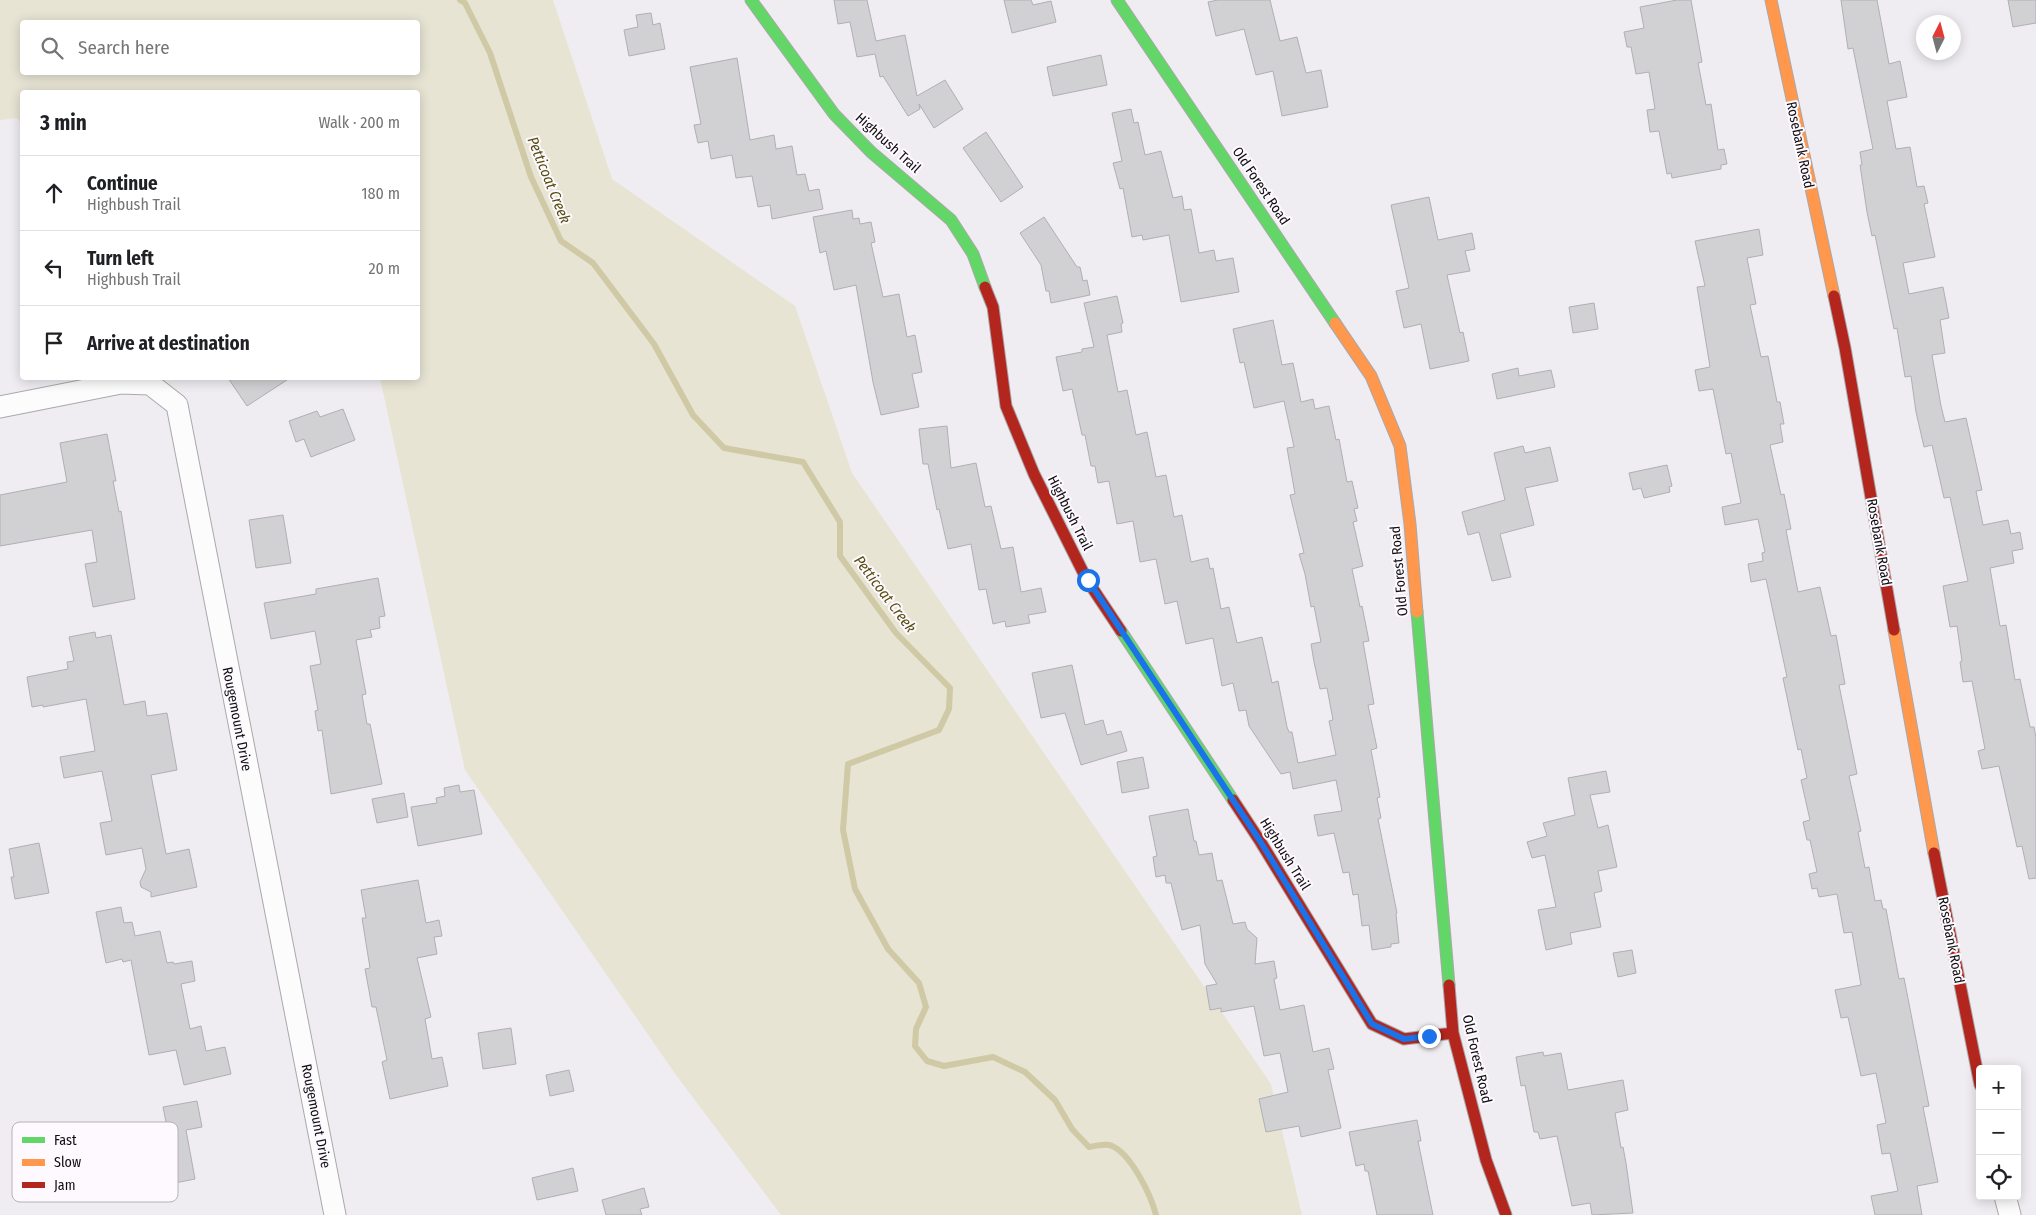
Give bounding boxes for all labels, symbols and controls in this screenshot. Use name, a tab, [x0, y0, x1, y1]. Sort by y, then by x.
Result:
north arrow	[1916, 15, 1961, 60]
search box	[20, 20, 420, 75]
icon: search	[38, 34, 66, 62]
text: Search here	[78, 36, 170, 59]
street label: Rosebank Road	[1783, 100, 1817, 190]
street label: Highbush Trail	[852, 109, 924, 177]
text: 3 min	[40, 110, 87, 136]
text: Walk · 200 m	[318, 113, 400, 132]
water label: Petticoat Creek	[523, 134, 575, 226]
street label: Old Forest Road	[1229, 144, 1293, 228]
text: Continue	[87, 172, 158, 195]
icon: ahead	[40, 179, 68, 207]
text: 180 m	[361, 184, 400, 203]
text: Highbush Trail	[87, 195, 181, 214]
text: Turn left	[87, 247, 154, 270]
icon: left	[40, 254, 68, 282]
text: 20 m	[369, 259, 400, 278]
text: Highbush Trail	[87, 270, 181, 289]
icon: arrive	[40, 329, 68, 357]
text: Arrive at destination	[87, 332, 250, 355]
street label: Highbush Trail	[1044, 473, 1096, 554]
street label: Rosebank Road	[1863, 497, 1895, 587]
street label: Old Forest Road	[1387, 525, 1411, 617]
water label: Petticoat Creek	[850, 552, 920, 636]
route start	[1077, 569, 1100, 592]
street label: Rougemount Drive	[219, 665, 255, 773]
street label: Highbush Trail	[1256, 815, 1314, 894]
street label: Rosebank Road	[1934, 895, 1968, 985]
street label: Old Forest Road	[1459, 1013, 1495, 1105]
route end	[1418, 1025, 1441, 1048]
street label: Rougemount Drive	[298, 1062, 334, 1170]
map controls	[1976, 1065, 2021, 1200]
button: +	[1976, 1065, 2021, 1110]
button: −	[1976, 1110, 2021, 1155]
legend	[12, 1122, 178, 1202]
text: Fast	[54, 1132, 77, 1149]
text: Slow	[54, 1154, 81, 1171]
button: locate	[1976, 1155, 2021, 1200]
text: Jam	[54, 1177, 75, 1194]

